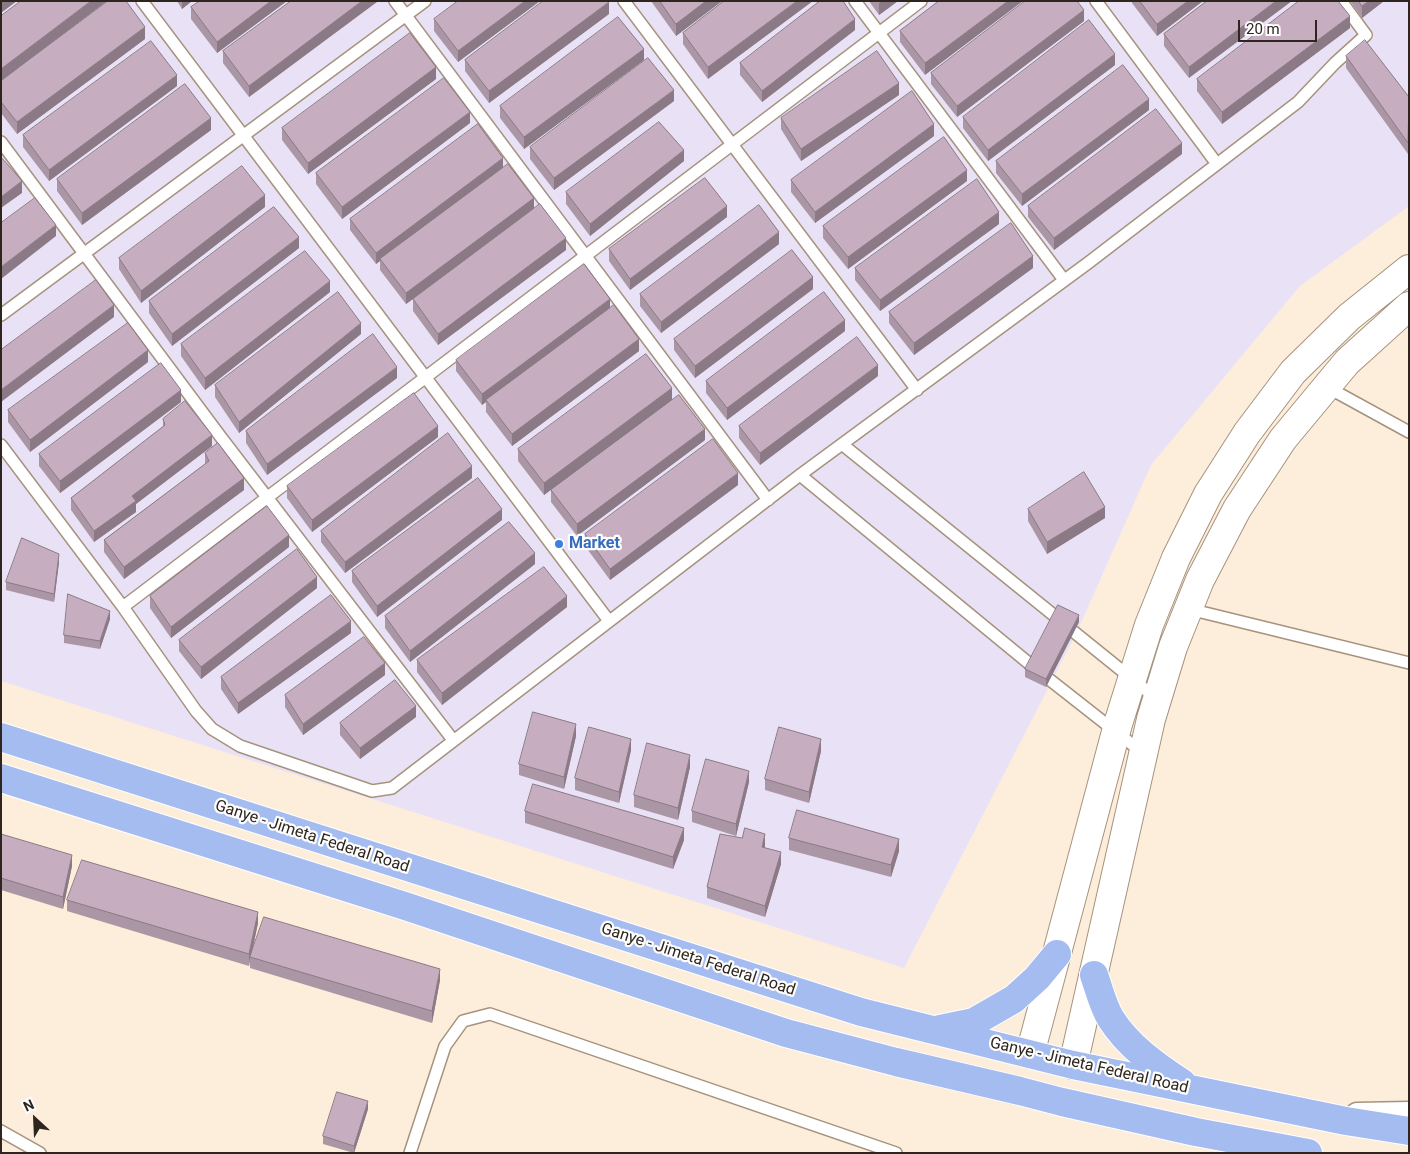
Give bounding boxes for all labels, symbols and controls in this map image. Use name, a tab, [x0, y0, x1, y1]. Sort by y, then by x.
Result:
scale bar	[1240, 10, 1319, 42]
text: 20 m	[1246, 20, 1280, 38]
place label: Market	[569, 534, 620, 554]
marker: Market	[553, 538, 565, 550]
street label: Ganye - Jimeta Federal Road	[213, 797, 411, 877]
street label: Ganye - Jimeta Federal Road	[599, 920, 797, 1000]
street label: Ganye - Jimeta Federal Road	[988, 1034, 1190, 1098]
north arrow	[10, 1094, 60, 1144]
text: N	[21, 1096, 37, 1115]

